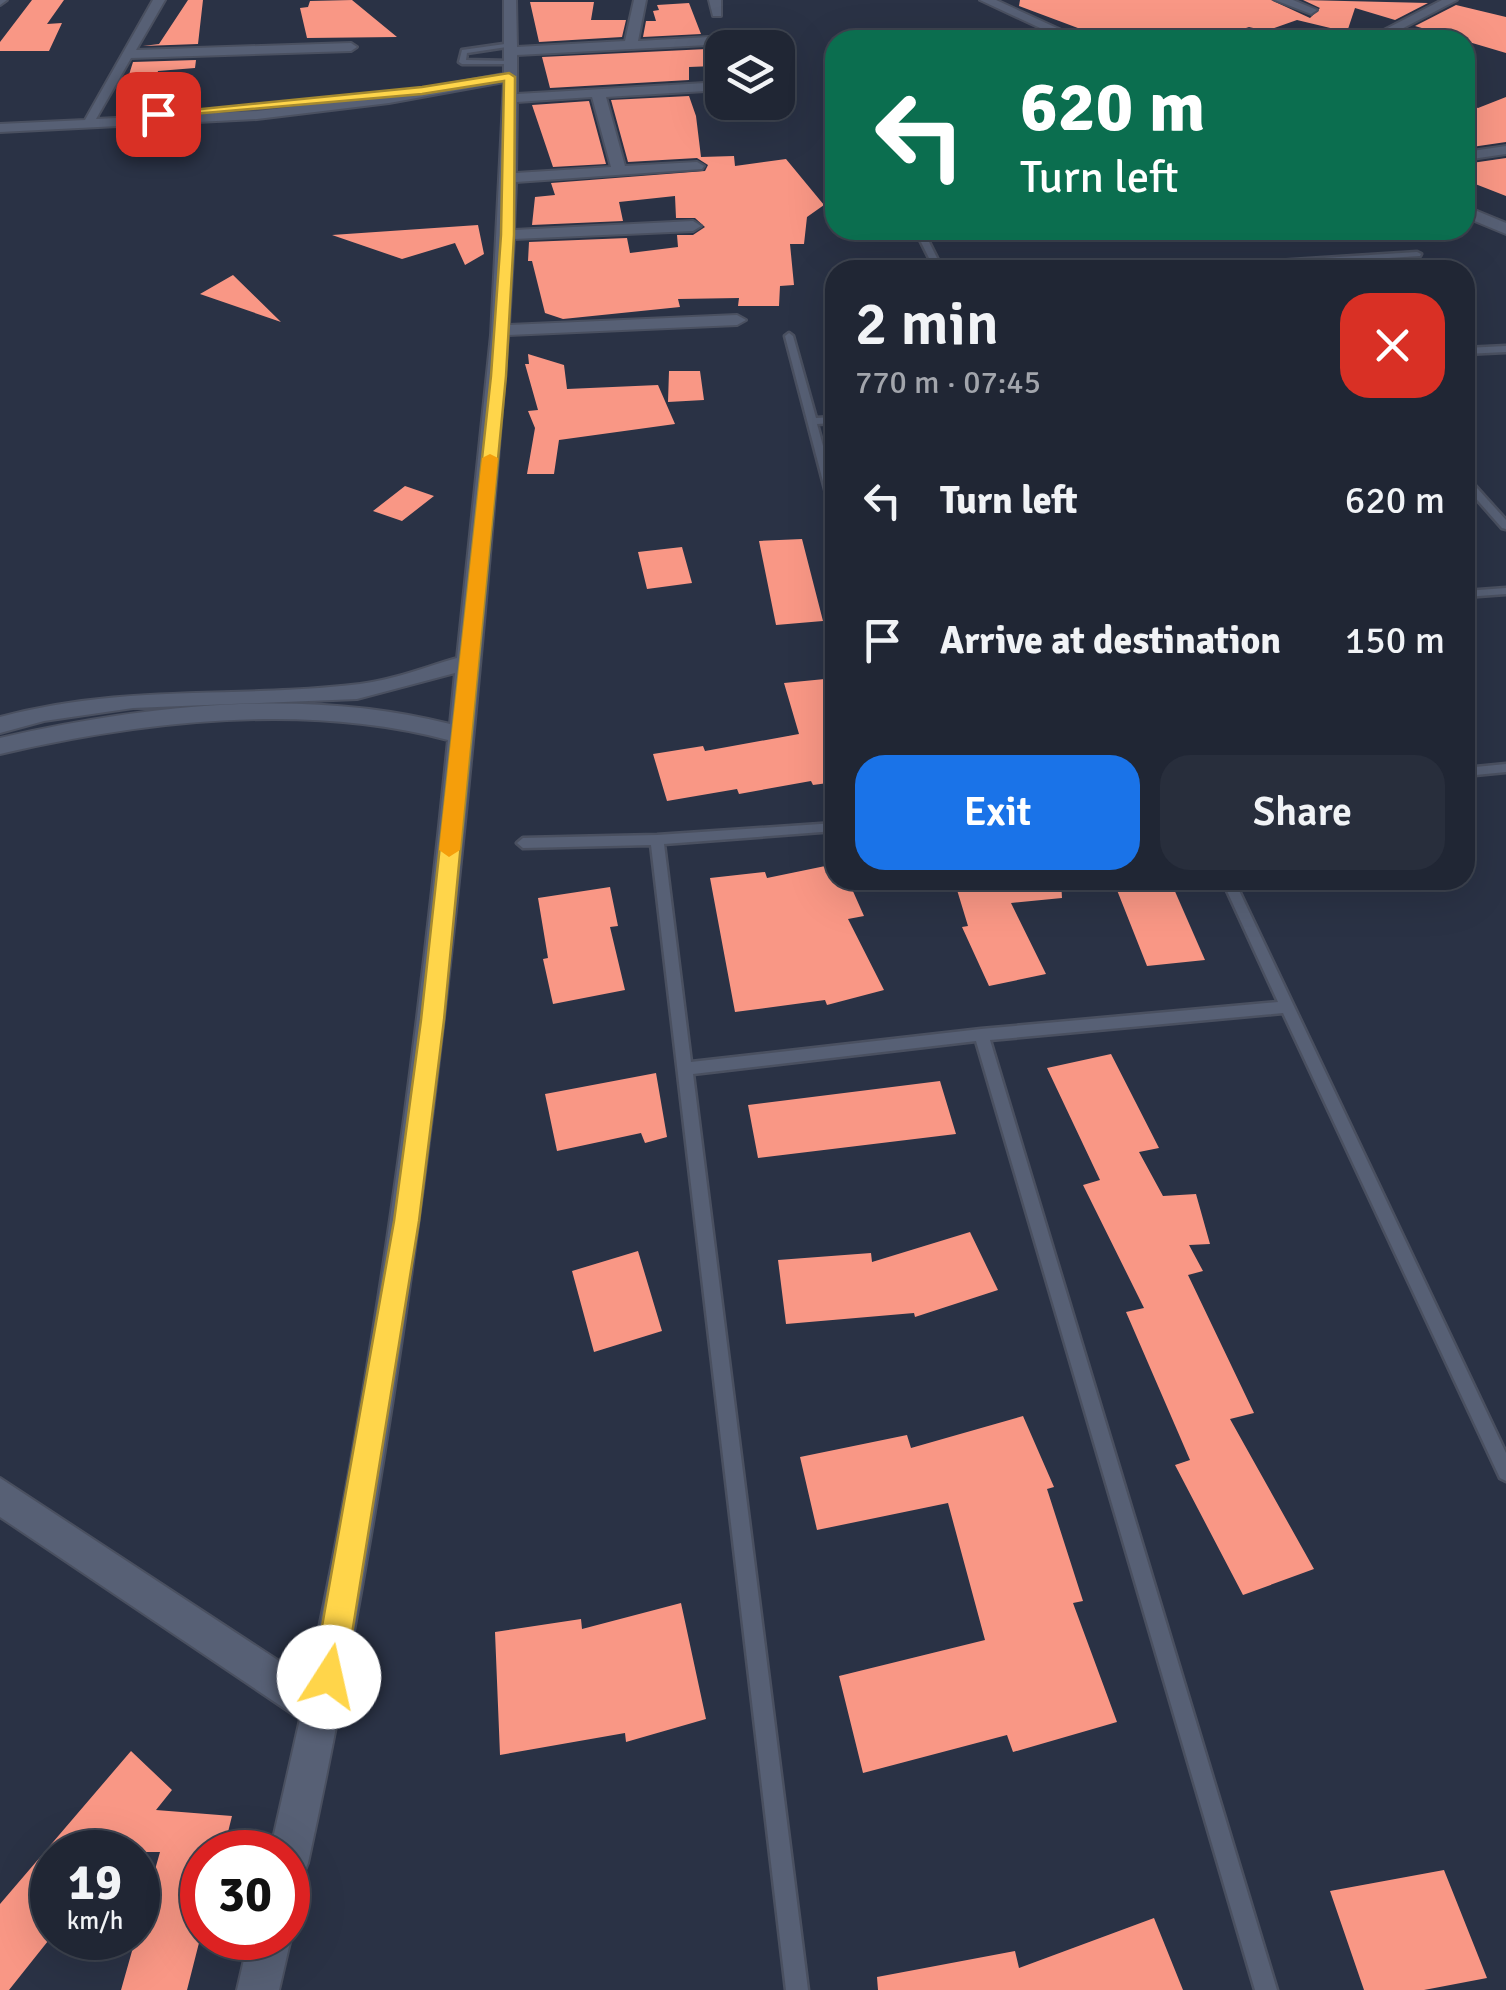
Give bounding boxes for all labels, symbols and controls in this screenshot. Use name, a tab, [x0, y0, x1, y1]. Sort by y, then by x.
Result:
map controls	[705, 30, 795, 120]
button: layers	[705, 30, 795, 120]
text: 620 m	[1020, 64, 1205, 150]
icon: left	[855, 70, 985, 200]
pin	[116, 72, 201, 157]
icon: arrive	[131, 87, 186, 142]
text: Turn left	[1020, 150, 1179, 205]
text: 2 min	[855, 288, 999, 362]
button: close	[1340, 293, 1445, 398]
text: 770 m · 07:45	[855, 363, 1041, 402]
icon: left	[855, 473, 910, 528]
text: Turn left	[940, 477, 1078, 524]
text: 620 m	[1345, 477, 1445, 524]
icon: arrive	[855, 613, 910, 668]
text: Arrive at destination	[940, 617, 1281, 664]
text: 150 m	[1345, 617, 1445, 664]
button: Exit	[855, 755, 1140, 870]
button: Share	[1160, 755, 1445, 870]
position arrow	[277, 1625, 381, 1729]
speed limit sign: 30	[180, 1830, 310, 1960]
text: 19	[68, 1852, 122, 1914]
text: km/h	[67, 1905, 123, 1936]

